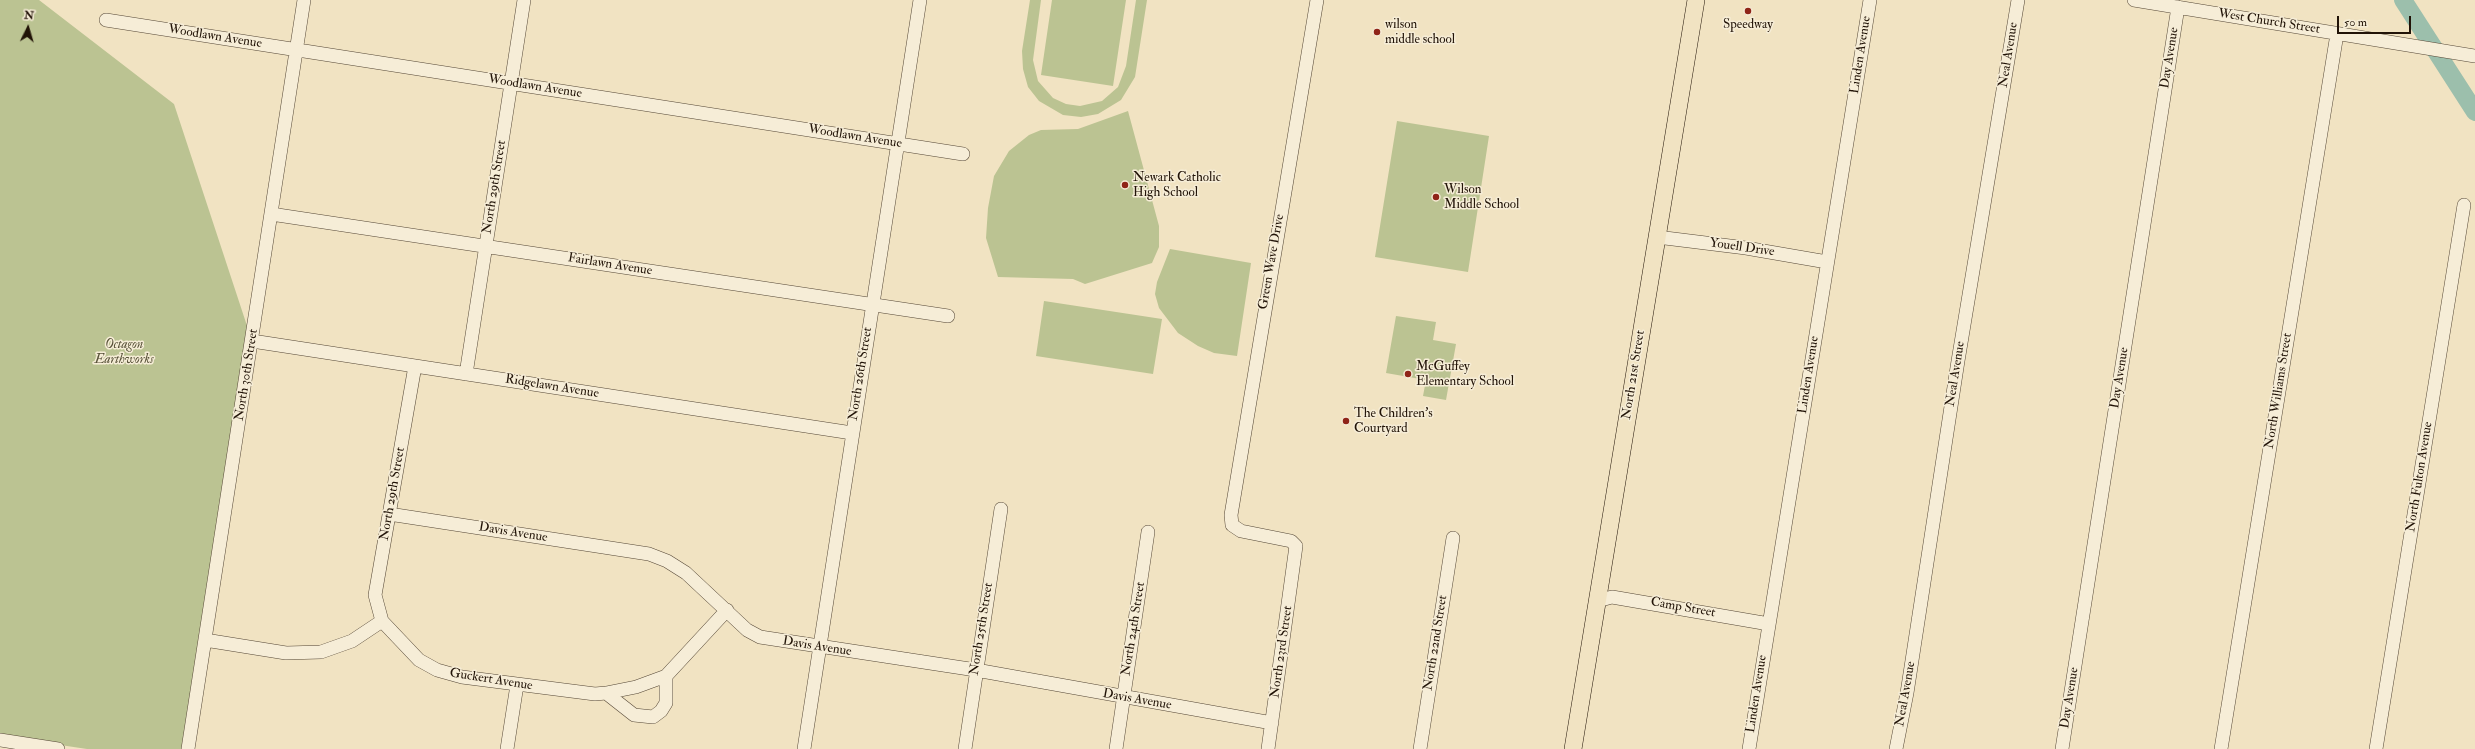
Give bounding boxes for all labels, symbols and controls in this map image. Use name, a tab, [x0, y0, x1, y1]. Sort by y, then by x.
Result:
marker: Speedway	[1743, 6, 1753, 16]
street label: West Church Street	[2217, 6, 2321, 38]
north arrow	[8, 8, 48, 48]
scale bar	[2339, 8, 2413, 34]
text: N	[24, 9, 35, 22]
street label: Linden Avenue	[1847, 15, 1875, 95]
text: 50 m	[2344, 15, 2367, 30]
place label: wilson middle school	[1385, 17, 1455, 48]
place label: Speedway	[1723, 17, 1773, 33]
street label: Neal Avenue	[1996, 21, 2022, 89]
street label: Woodlawn Avenue	[167, 22, 263, 52]
street label: Day Avenue	[2157, 26, 2183, 90]
marker: wilson middle school	[1372, 27, 1382, 37]
street label: Woodlawn Avenue	[487, 72, 583, 102]
street label: Woodlawn Avenue	[807, 122, 903, 152]
street label: North 29th Street	[480, 139, 510, 235]
place label: Newark Catholic High School	[1133, 170, 1221, 201]
marker: Newark Catholic High School	[1120, 180, 1130, 190]
place label: Wilson Middle School	[1444, 182, 1519, 213]
marker: Wilson Middle School	[1431, 192, 1441, 202]
street label: Green Wave Drive	[1256, 213, 1288, 311]
street label: Youell Drive	[1709, 236, 1775, 260]
street label: Fairlawn Avenue	[567, 251, 653, 279]
street label: North 26th Street	[846, 326, 876, 422]
street label: North 30th Street	[232, 328, 262, 422]
street label: North 21st Street	[1619, 329, 1649, 421]
street label: North Williams Street	[2262, 332, 2296, 450]
street label: Linden Avenue	[1795, 335, 1823, 415]
park label: Octagon Earthworks	[94, 337, 154, 368]
street label: Neal Avenue	[1943, 340, 1969, 408]
street label: Day Avenue	[2107, 346, 2133, 410]
place label: McGuffey Elementary School	[1416, 359, 1514, 390]
marker: McGuffey Elementary School	[1403, 369, 1413, 379]
street label: Ridgelawn Avenue	[504, 372, 600, 402]
place label: The Children's Courtyard	[1354, 406, 1433, 437]
marker: The Children's Courtyard	[1341, 416, 1351, 426]
street label: North Fulton Avenue	[2404, 421, 2436, 533]
street label: North 29th Street	[377, 446, 409, 542]
street label: Davis Avenue	[477, 520, 549, 546]
street label: North 24th Street	[1119, 581, 1149, 677]
street label: North 25th Street	[967, 582, 997, 676]
street label: North 22nd Street	[1421, 594, 1451, 692]
street label: Camp Street	[1649, 595, 1717, 621]
street label: North 23rd Street	[1268, 605, 1296, 699]
street label: Davis Avenue	[781, 634, 853, 660]
street label: Linden Avenue	[1743, 654, 1771, 734]
street label: Neal Avenue	[1893, 660, 1919, 728]
street label: Guckert Avenue	[448, 666, 534, 694]
street label: Day Avenue	[2057, 666, 2083, 730]
street label: Davis Avenue	[1101, 686, 1173, 714]

